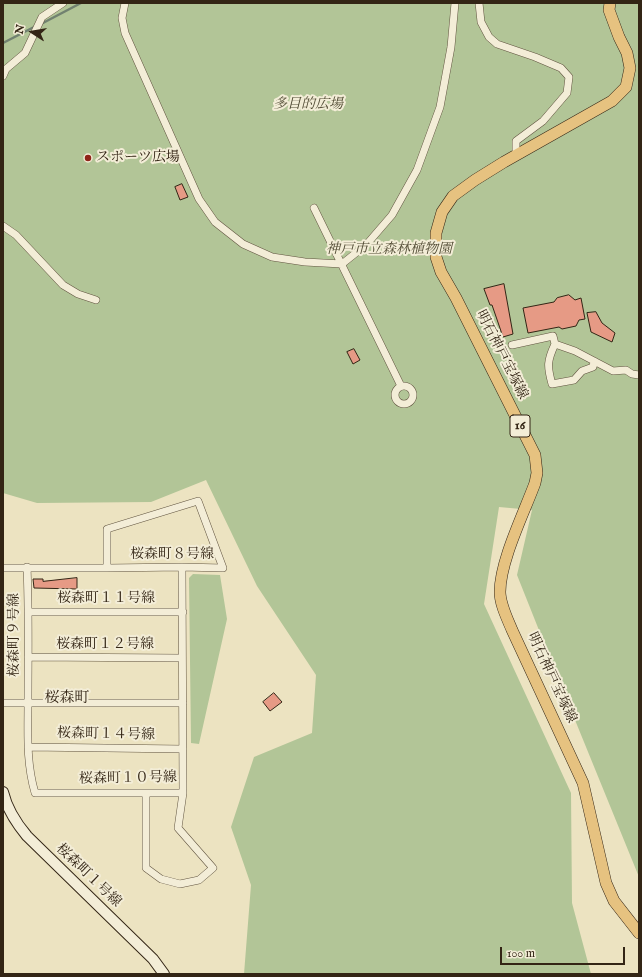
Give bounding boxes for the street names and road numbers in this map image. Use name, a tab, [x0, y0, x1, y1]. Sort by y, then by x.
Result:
street label: 明石神戸宝塚線	[471, 308, 531, 402]
road number: 16	[510, 415, 530, 437]
street label: 桜森町８号線	[130, 547, 214, 563]
street label: 桜森町１１号線	[57, 591, 155, 607]
street label: 桜森町９号線	[7, 593, 23, 677]
street label: 明石神戸宝塚線	[523, 630, 579, 726]
street label: 桜森町１２号線	[56, 637, 154, 653]
street label: 桜森町１４号線	[57, 726, 155, 744]
street label: 桜森町１０号線	[79, 770, 177, 788]
street label: 桜森町１号線	[52, 841, 124, 911]

